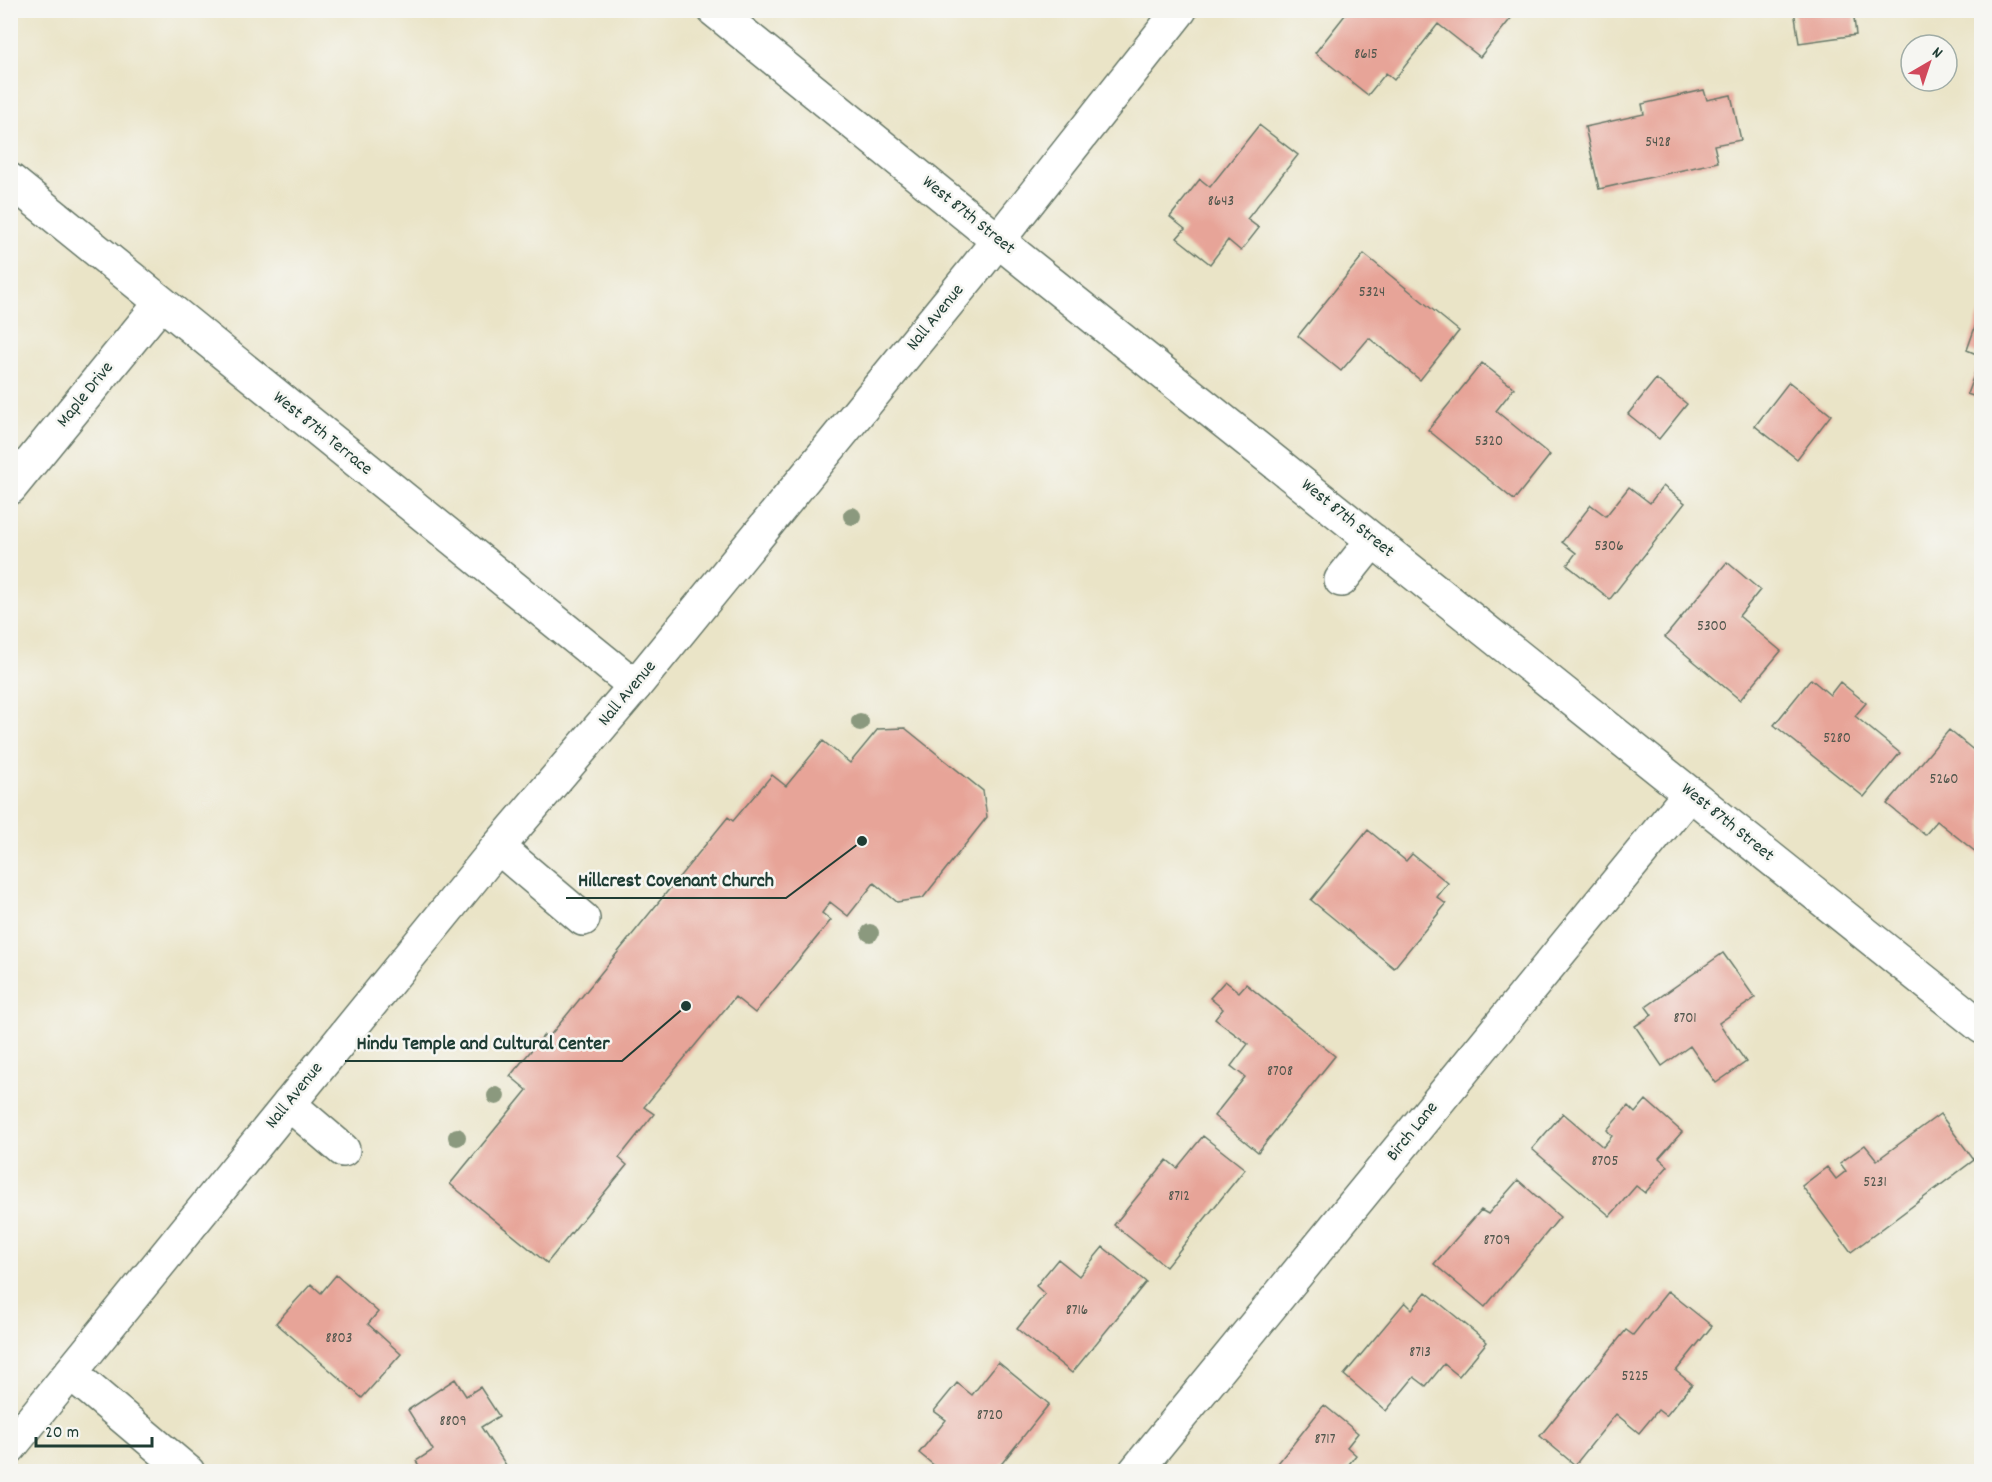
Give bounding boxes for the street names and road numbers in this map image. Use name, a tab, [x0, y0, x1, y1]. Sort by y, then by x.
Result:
street label: West 87th Street	[916, 171, 1020, 262]
street label: Nall Avenue	[901, 279, 971, 357]
street label: Maple Drive	[52, 357, 120, 433]
street label: West 87th Terrace	[267, 386, 377, 482]
street label: West 87th Street	[1295, 474, 1399, 565]
street label: Nall Avenue	[593, 656, 663, 732]
street label: West 87th Street	[1675, 778, 1779, 869]
street label: Nall Avenue	[260, 1057, 330, 1135]
street label: Birch Lane	[1381, 1097, 1445, 1167]

